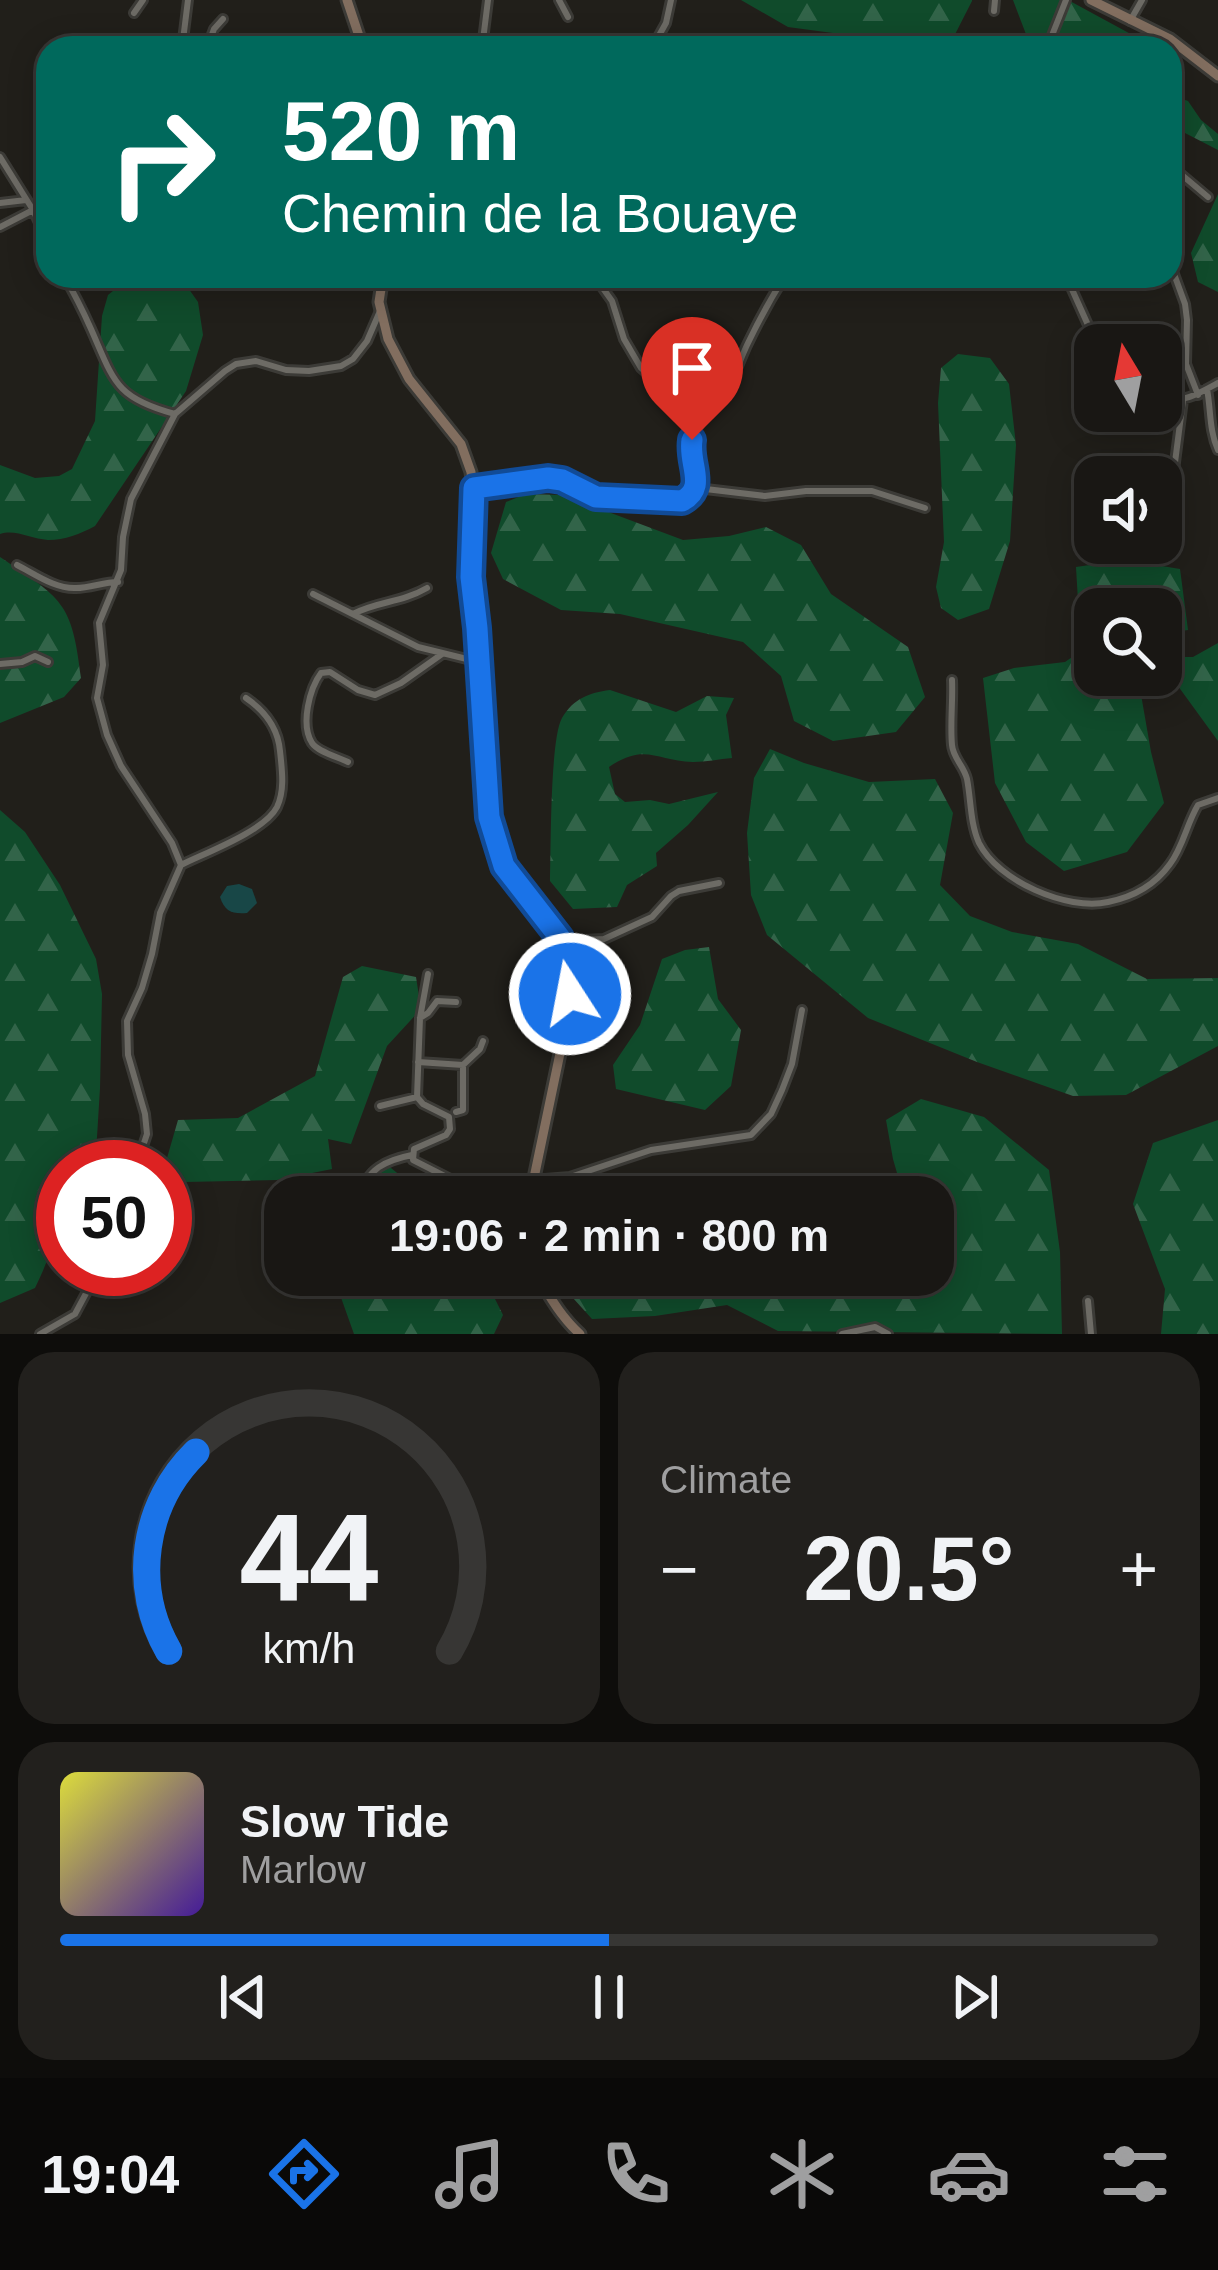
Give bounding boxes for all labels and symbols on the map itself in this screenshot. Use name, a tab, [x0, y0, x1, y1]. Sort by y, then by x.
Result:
pin	[641, 317, 743, 440]
north arrow	[1074, 324, 1182, 432]
position arrow	[507, 931, 633, 1057]
speed limit sign: 50	[36, 1140, 192, 1296]

